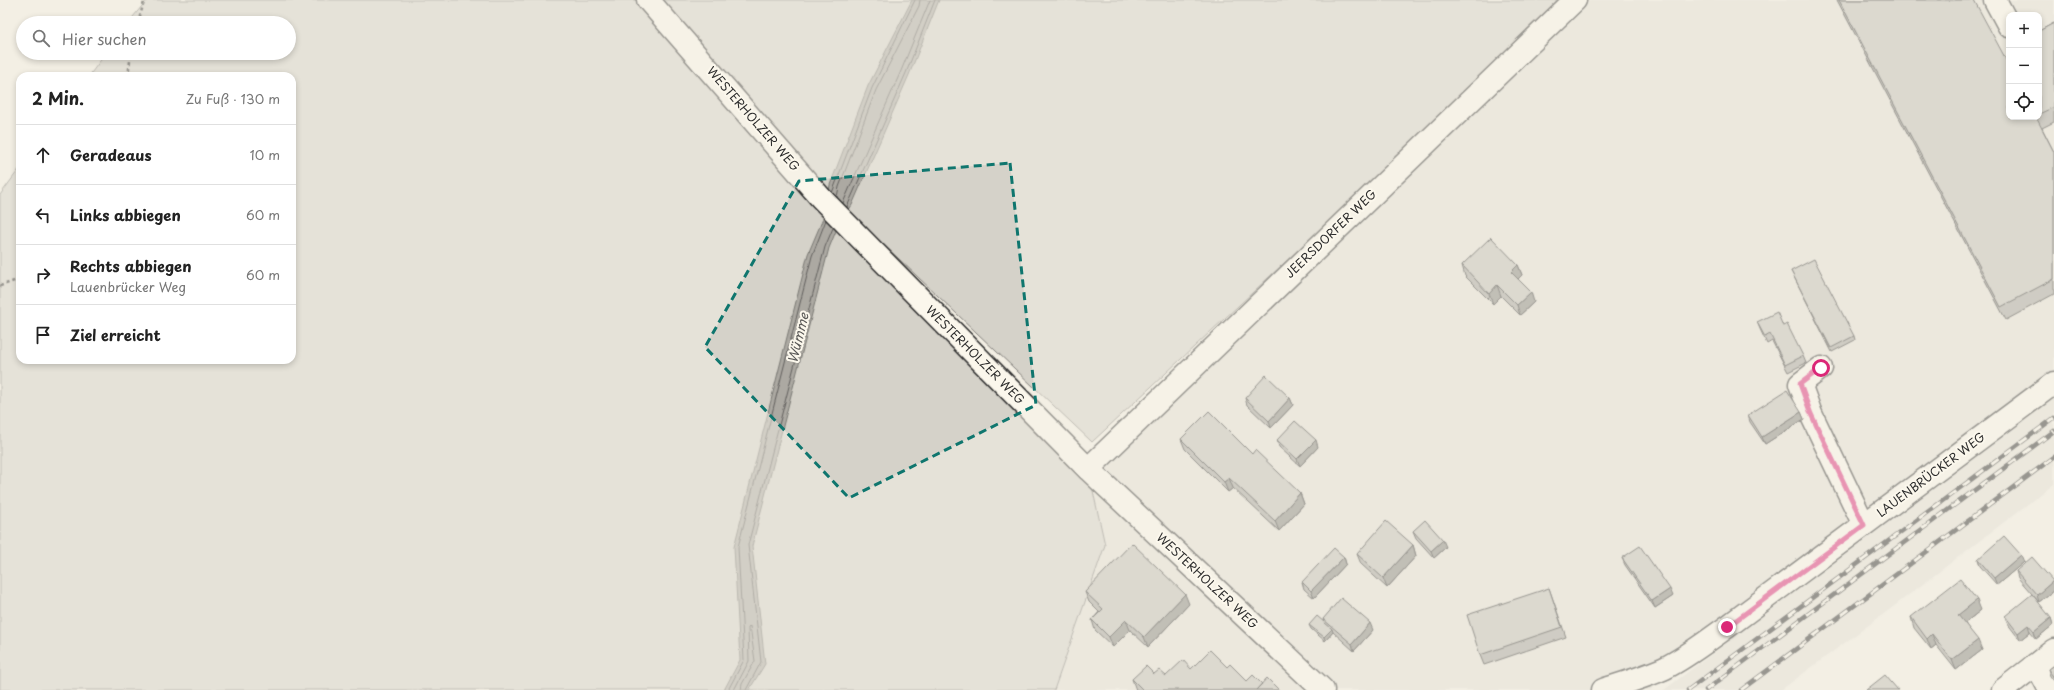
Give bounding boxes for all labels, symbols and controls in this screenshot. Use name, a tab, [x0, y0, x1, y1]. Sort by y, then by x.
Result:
map controls	[2006, 12, 2042, 120]
button: +	[2006, 12, 2042, 48]
search box	[16, 16, 296, 60]
icon: search	[30, 27, 52, 49]
text: Hier suchen	[62, 27, 147, 50]
button: −	[2006, 48, 2042, 84]
street label: WESTERHOLZER WEG	[703, 62, 804, 175]
button: locate	[2006, 84, 2042, 120]
text: 2 Min.	[32, 85, 84, 111]
text: Zu Fuß · 130 m	[186, 89, 280, 108]
text: Geradeaus	[70, 143, 152, 166]
icon: ahead	[32, 144, 54, 166]
text: 10 m	[250, 145, 280, 164]
street label: JEERSDORFER WEG	[1281, 185, 1380, 282]
text: Links abbiegen	[70, 203, 181, 226]
icon: left	[32, 204, 54, 226]
text: 60 m	[246, 205, 280, 224]
text: Rechts abbiegen	[70, 254, 191, 277]
icon: right	[32, 264, 54, 286]
text: 60 m	[246, 265, 280, 284]
text: Lauenbrücker Weg	[70, 277, 186, 296]
street label: WESTERHOLZER WEG	[922, 301, 1029, 408]
water label: Wümme	[782, 310, 813, 365]
text: Ziel erreicht	[70, 323, 161, 346]
icon: arrive	[32, 324, 54, 346]
route start	[1812, 359, 1830, 377]
street label: LAUENBRÜCKER WEG	[1873, 427, 1988, 521]
street label: WESTERHOLZER WEG	[1153, 528, 1263, 632]
route end	[1718, 618, 1736, 636]

